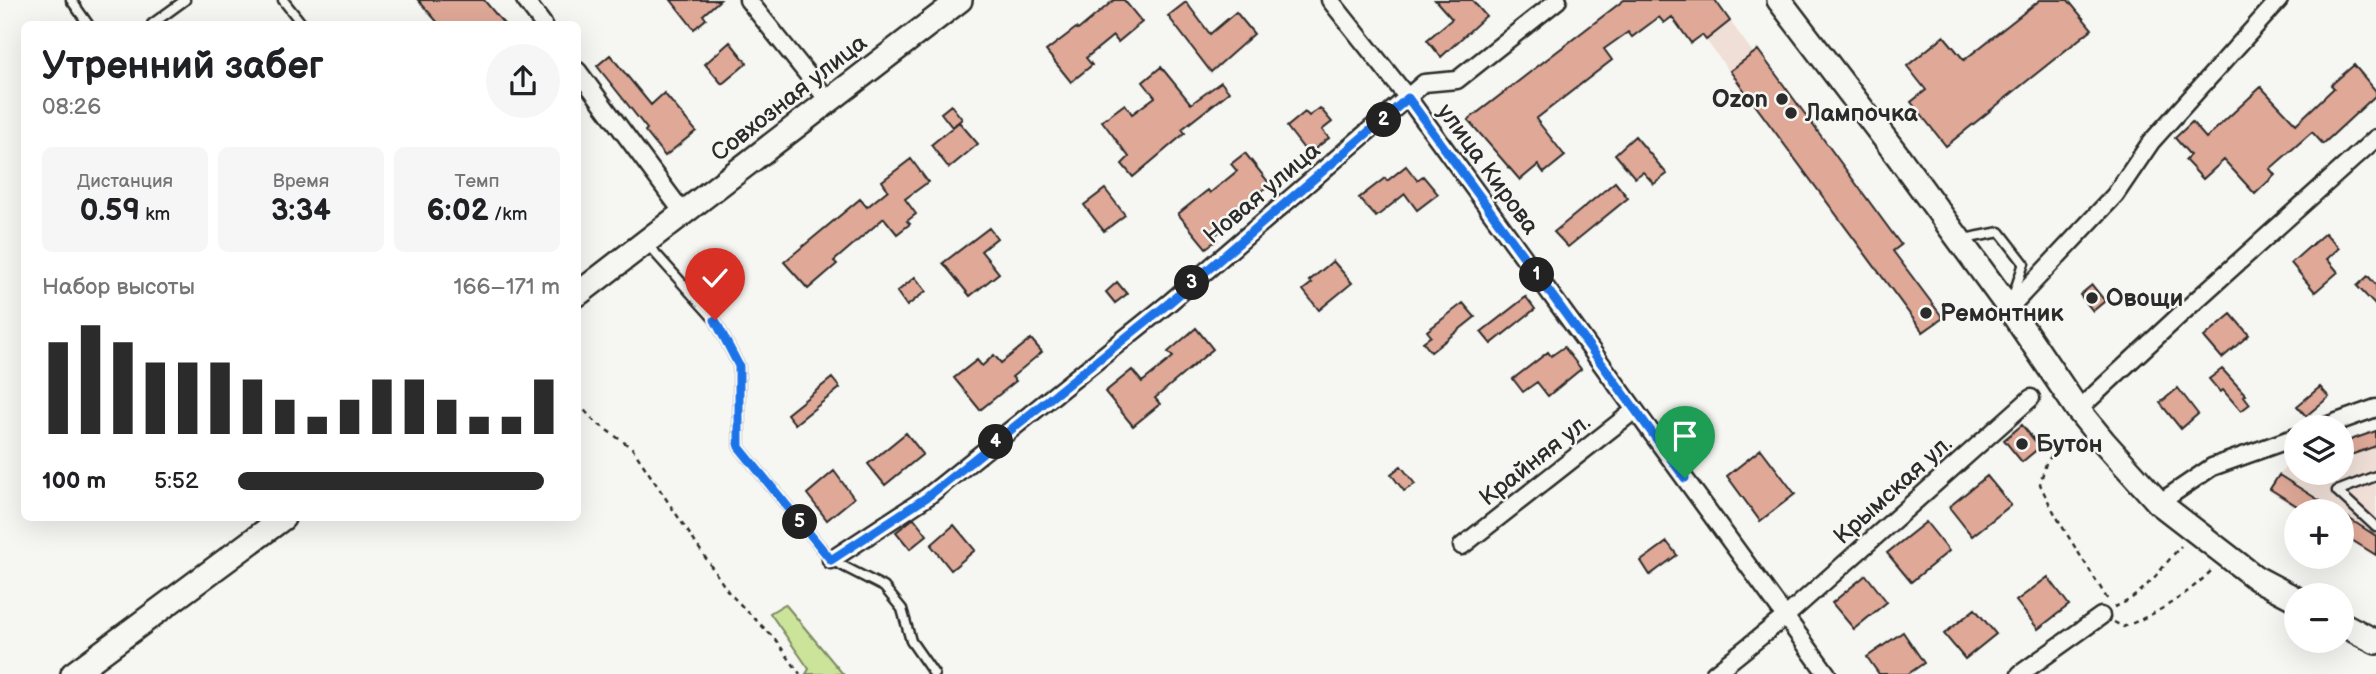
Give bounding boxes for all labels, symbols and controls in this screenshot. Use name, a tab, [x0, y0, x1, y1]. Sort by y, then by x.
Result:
street label: Совхозная улица	[705, 28, 873, 168]
text: Утренний забег	[42, 44, 324, 89]
button: share	[486, 44, 560, 118]
place label: Ozon	[1712, 85, 1768, 114]
marker: Ozon	[1774, 91, 1790, 107]
text: 08:26	[42, 93, 101, 121]
street label: улица Кирова	[1431, 98, 1545, 240]
place label: Лампочка	[1804, 99, 1919, 128]
pin: 2	[1366, 102, 1402, 138]
marker: Лампочка	[1783, 105, 1799, 121]
text: 2	[1378, 108, 1389, 131]
street label: Новая улица	[1198, 136, 1326, 250]
text: Дистанция	[77, 170, 173, 193]
text: Время	[273, 170, 329, 193]
text: Темп	[454, 170, 500, 193]
text: 0.59	[80, 193, 140, 229]
text: 3:34	[271, 193, 331, 229]
text: 6:02	[427, 193, 489, 229]
text: km	[140, 203, 170, 226]
text: /km	[489, 203, 527, 226]
pin	[685, 248, 745, 320]
pin: 1	[1520, 258, 1554, 292]
icon: check	[696, 259, 734, 297]
text: 1	[1533, 263, 1541, 286]
pin: 3	[1174, 266, 1210, 300]
text: 3	[1186, 271, 1197, 294]
text: Набор высоты	[42, 273, 195, 301]
text: 166–171 m	[454, 273, 560, 301]
place label: Овощи	[2106, 284, 2183, 313]
marker: Овощи	[2084, 290, 2100, 306]
place label: Ремонтник	[1940, 299, 2064, 328]
marker: Ремонтник	[1918, 305, 1934, 321]
pin	[1655, 406, 1715, 478]
street label: Крайняя ул.	[1474, 408, 1596, 512]
map controls	[2284, 415, 2354, 653]
button: layers	[2284, 415, 2354, 485]
icon: arrive	[1666, 417, 1704, 455]
pin: 4	[978, 424, 1014, 460]
street label: Крымская ул.	[1828, 429, 1958, 551]
text: 4	[990, 430, 1001, 453]
place label: Бутон	[2036, 430, 2103, 459]
marker: Бутон	[2014, 436, 2030, 452]
text: 100 m	[42, 467, 106, 495]
text: 5:52	[154, 467, 199, 495]
button: +	[2284, 499, 2354, 569]
pin: 5	[782, 504, 818, 540]
text: 5	[794, 510, 805, 533]
button: −	[2284, 583, 2354, 653]

